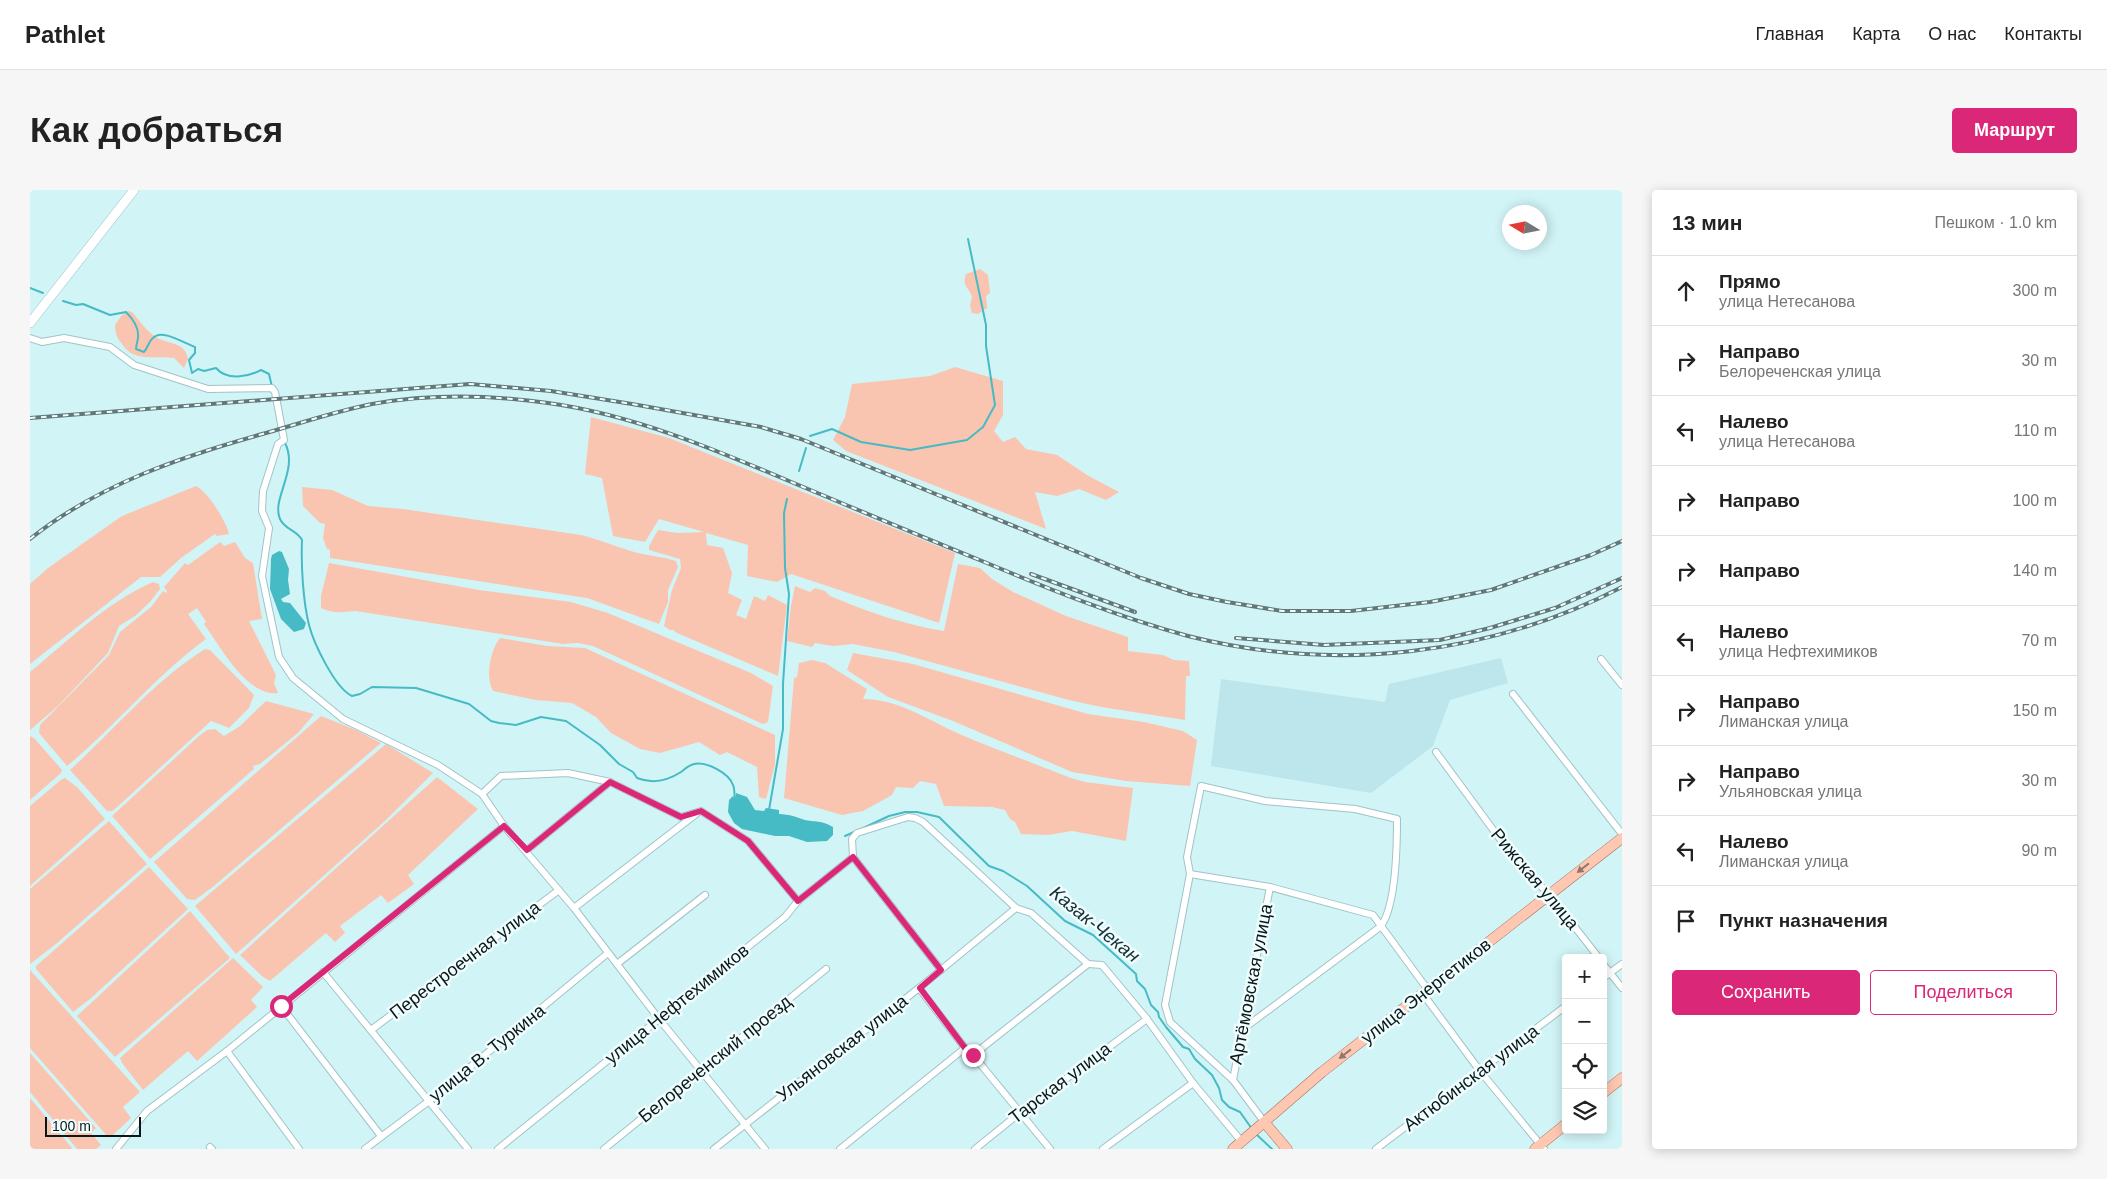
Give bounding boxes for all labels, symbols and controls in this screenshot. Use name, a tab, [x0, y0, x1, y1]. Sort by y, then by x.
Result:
text: Pathlet	[25, 21, 105, 48]
text: Главная	[1756, 24, 1824, 44]
text: Карта	[1852, 24, 1900, 44]
text: О нас	[1928, 24, 1976, 44]
text: Контакты	[2004, 24, 2082, 44]
button: Маршрут	[1952, 108, 2077, 153]
text: Как добраться	[30, 110, 283, 149]
north arrow	[1502, 205, 1547, 250]
text: 13 мин	[1672, 211, 1742, 234]
text: Пешком · 1.0 km	[1934, 214, 2057, 231]
text: Прямо	[1719, 271, 1781, 292]
icon: ahead	[1672, 277, 1700, 305]
text: 300 m	[2013, 282, 2057, 299]
text: улица Нетесанова	[1719, 293, 1855, 310]
text: Направо	[1719, 341, 1800, 362]
icon: right	[1672, 347, 1700, 375]
text: 30 m	[2021, 352, 2057, 369]
text: Белореченская улица	[1719, 363, 1881, 380]
text: Налево	[1719, 411, 1789, 432]
icon: left	[1672, 417, 1700, 445]
text: 110 m	[2014, 422, 2057, 439]
text: улица Нетесанова	[1719, 433, 1855, 450]
icon: right	[1672, 487, 1700, 515]
text: Направо	[1719, 490, 1800, 511]
text: 100 m	[2013, 492, 2057, 509]
icon: right	[1672, 557, 1700, 585]
text: Направо	[1719, 560, 1800, 581]
text: 140 m	[2013, 562, 2057, 579]
text: Налево	[1719, 621, 1789, 642]
icon: left	[1672, 627, 1700, 655]
text: 70 m	[2021, 632, 2057, 649]
text: улица Нефтехимиков	[1719, 643, 1878, 660]
text: Направо	[1719, 691, 1800, 712]
icon: right	[1672, 697, 1700, 725]
text: 150 m	[2013, 702, 2057, 719]
text: Лиманская улица	[1719, 713, 1849, 730]
text: Направо	[1719, 761, 1800, 782]
icon: right	[1672, 767, 1700, 795]
text: 30 m	[2021, 772, 2057, 789]
text: Ульяновская улица	[1719, 783, 1862, 800]
street label: Рижская улица	[1487, 824, 1584, 934]
text: Налево	[1719, 831, 1789, 852]
icon: left	[1672, 837, 1700, 865]
text: 90 m	[2021, 842, 2057, 859]
text: Лиманская улица	[1719, 853, 1849, 870]
one-way arrow	[1576, 863, 1590, 873]
water label: Казак-Чекан	[1046, 881, 1144, 967]
street label: Перестроечная улица	[386, 896, 545, 1023]
street label: Артёмовская улица	[1226, 901, 1277, 1066]
icon: arrive	[1672, 907, 1700, 935]
text: Пункт назначения	[1719, 910, 1888, 931]
street label: улица Энергетиков	[1357, 934, 1495, 1048]
street label: улица Нефтехимиков	[601, 940, 753, 1068]
map controls	[1562, 954, 1607, 1134]
button: +	[1562, 954, 1607, 999]
button: Сохранить	[1672, 970, 1860, 1015]
button: Поделиться	[1870, 970, 2057, 1015]
street label: Ульяновская улица	[773, 990, 912, 1105]
street label: Белореченский проезд	[635, 991, 796, 1127]
route start	[270, 995, 293, 1018]
button: −	[1562, 999, 1607, 1044]
street label: улица В. Туркина	[425, 1000, 550, 1106]
street label: Актюбинская улица	[1400, 1020, 1543, 1135]
street label: Тарская улица	[1005, 1038, 1115, 1128]
route end	[962, 1044, 985, 1067]
button: locate	[1562, 1044, 1607, 1089]
one-way arrow	[1339, 1049, 1352, 1060]
button: layers	[1562, 1089, 1607, 1134]
scale bar	[45, 1114, 141, 1137]
text: 100 m	[52, 1118, 91, 1134]

